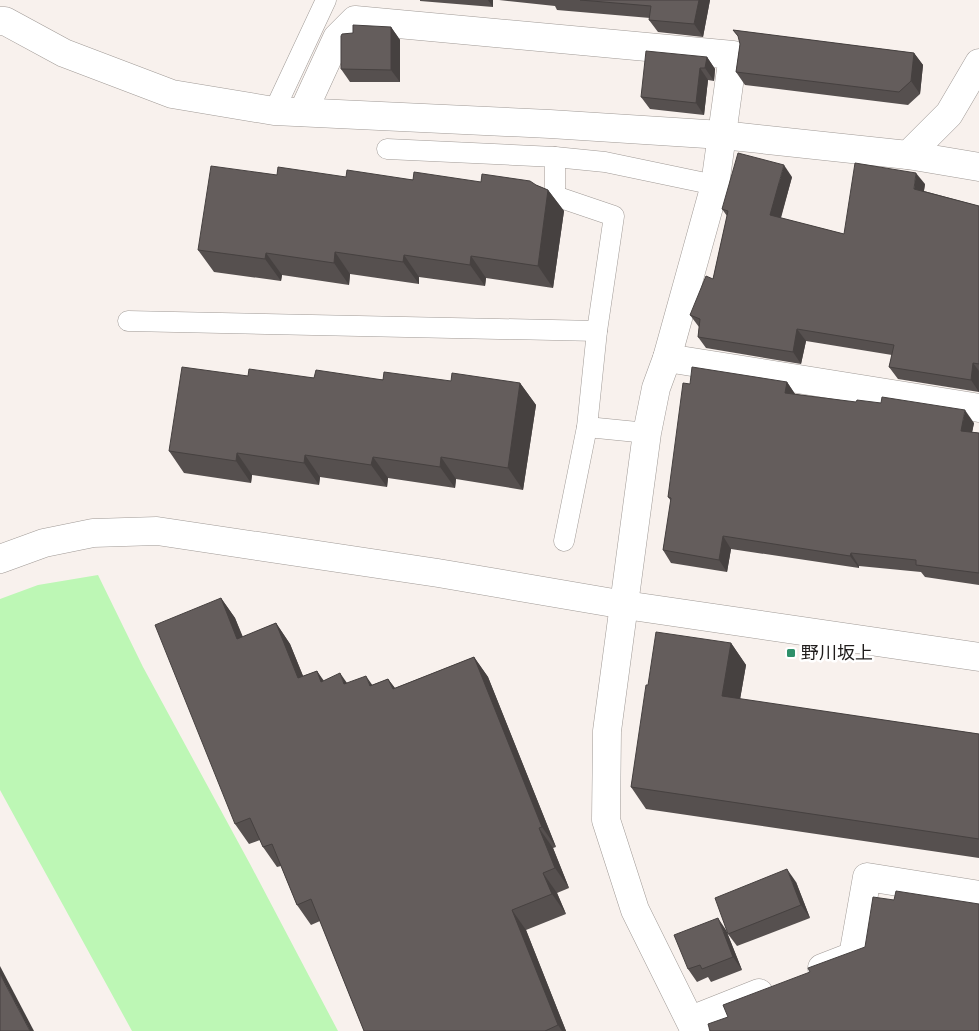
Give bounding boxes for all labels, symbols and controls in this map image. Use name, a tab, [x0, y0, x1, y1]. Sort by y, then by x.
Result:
place label: 野川坂上	[801, 641, 873, 664]
marker: 野川坂上	[785, 647, 797, 659]

